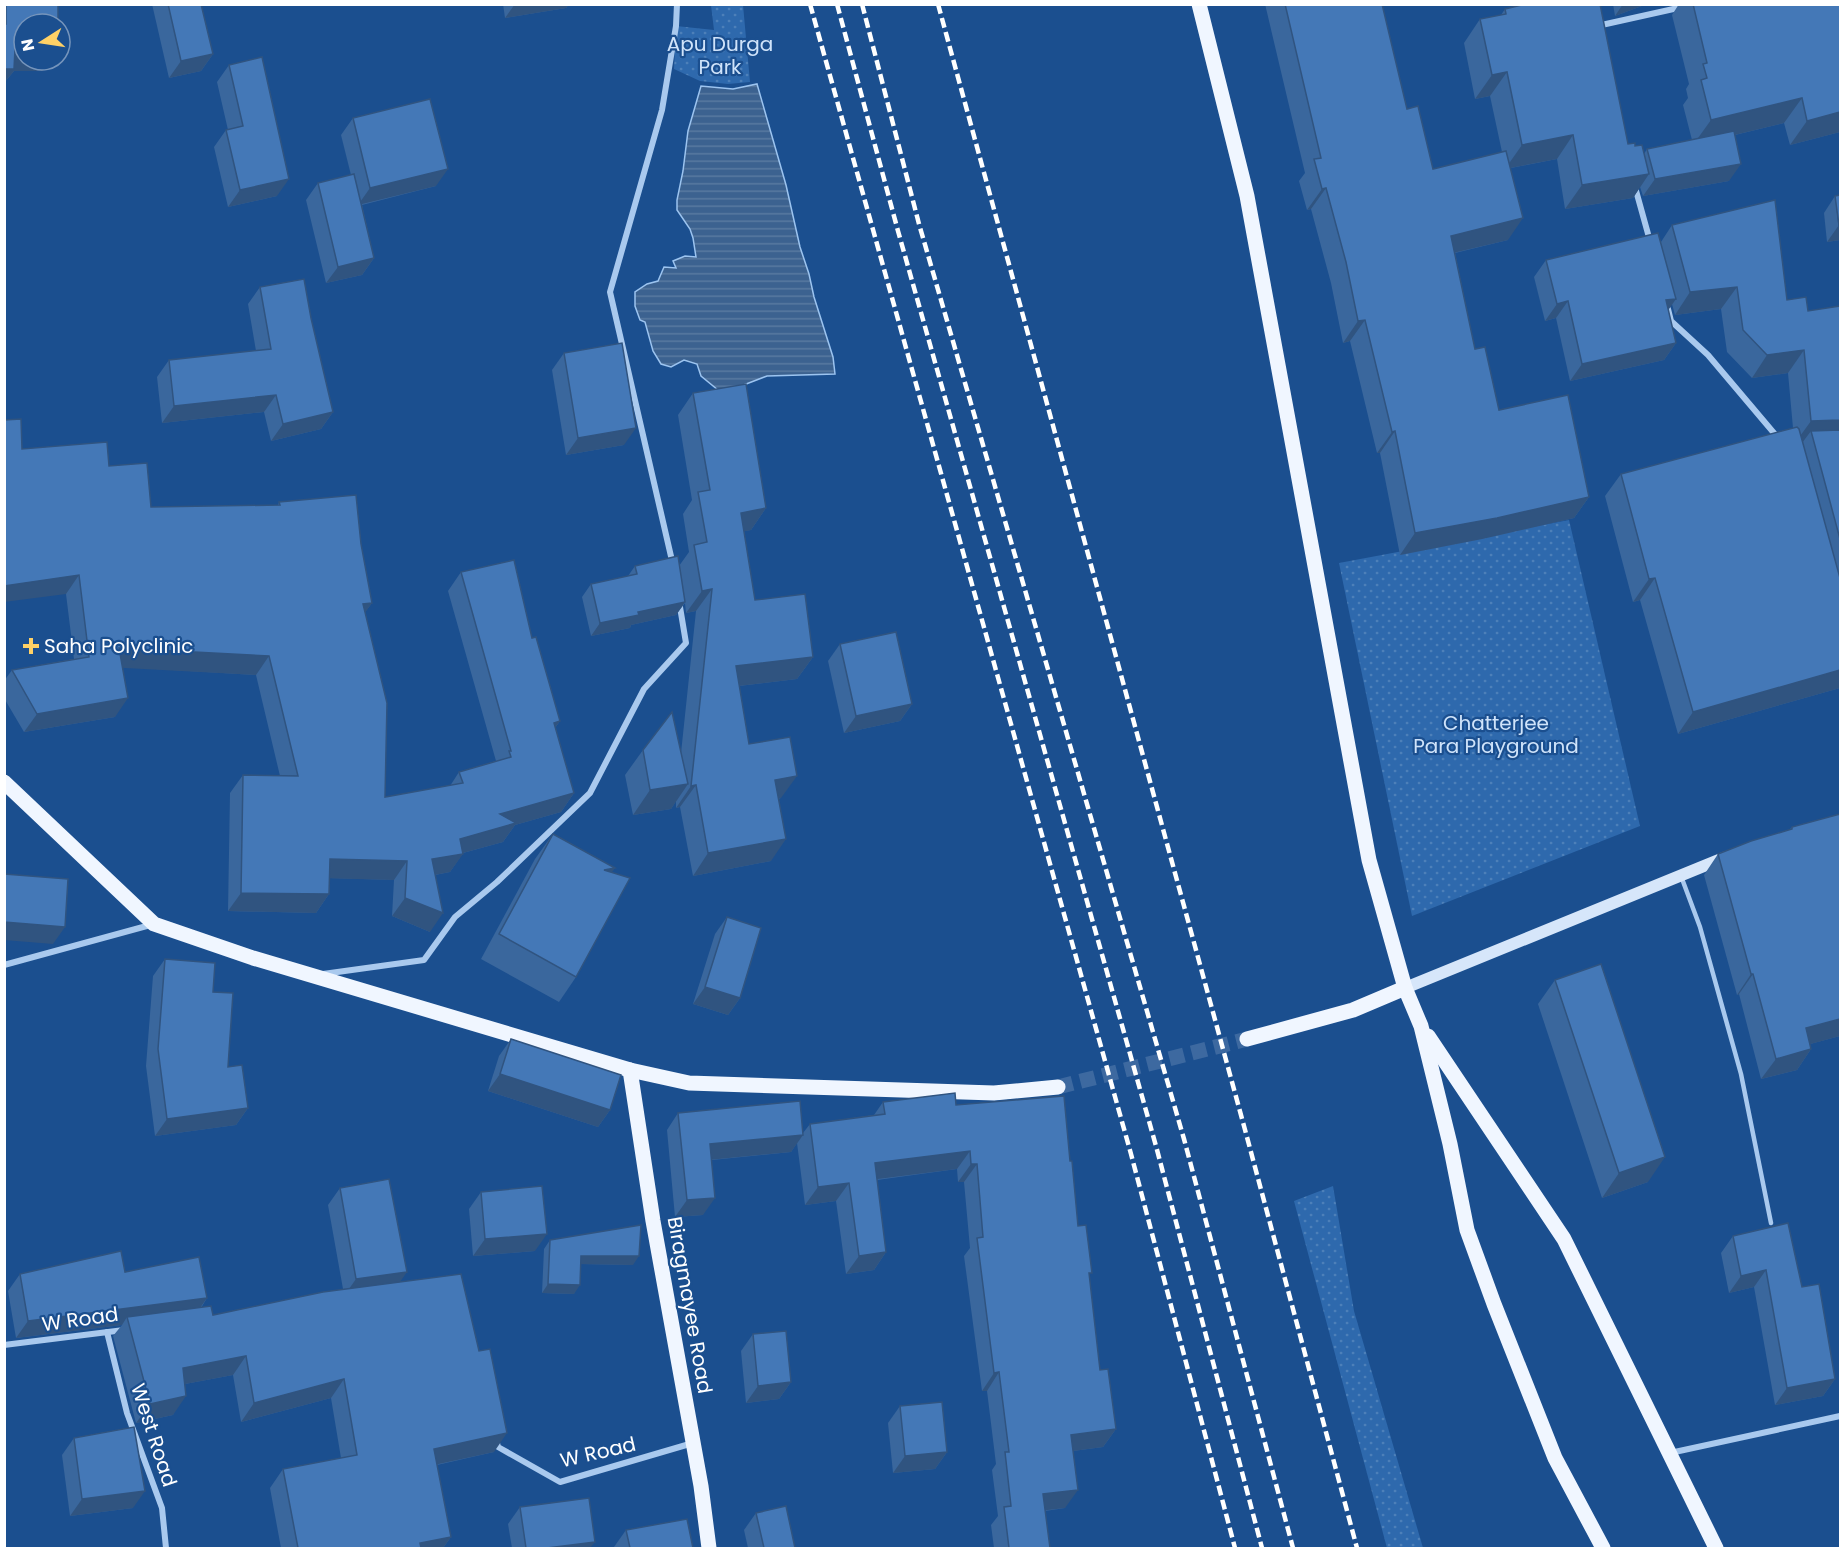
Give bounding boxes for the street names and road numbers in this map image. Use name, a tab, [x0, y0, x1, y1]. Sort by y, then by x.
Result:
street label: Biragmayee Road	[661, 1214, 719, 1396]
street label: W Road	[40, 1300, 120, 1338]
street label: West Road	[124, 1380, 184, 1490]
street label: W Road	[557, 1430, 639, 1474]

